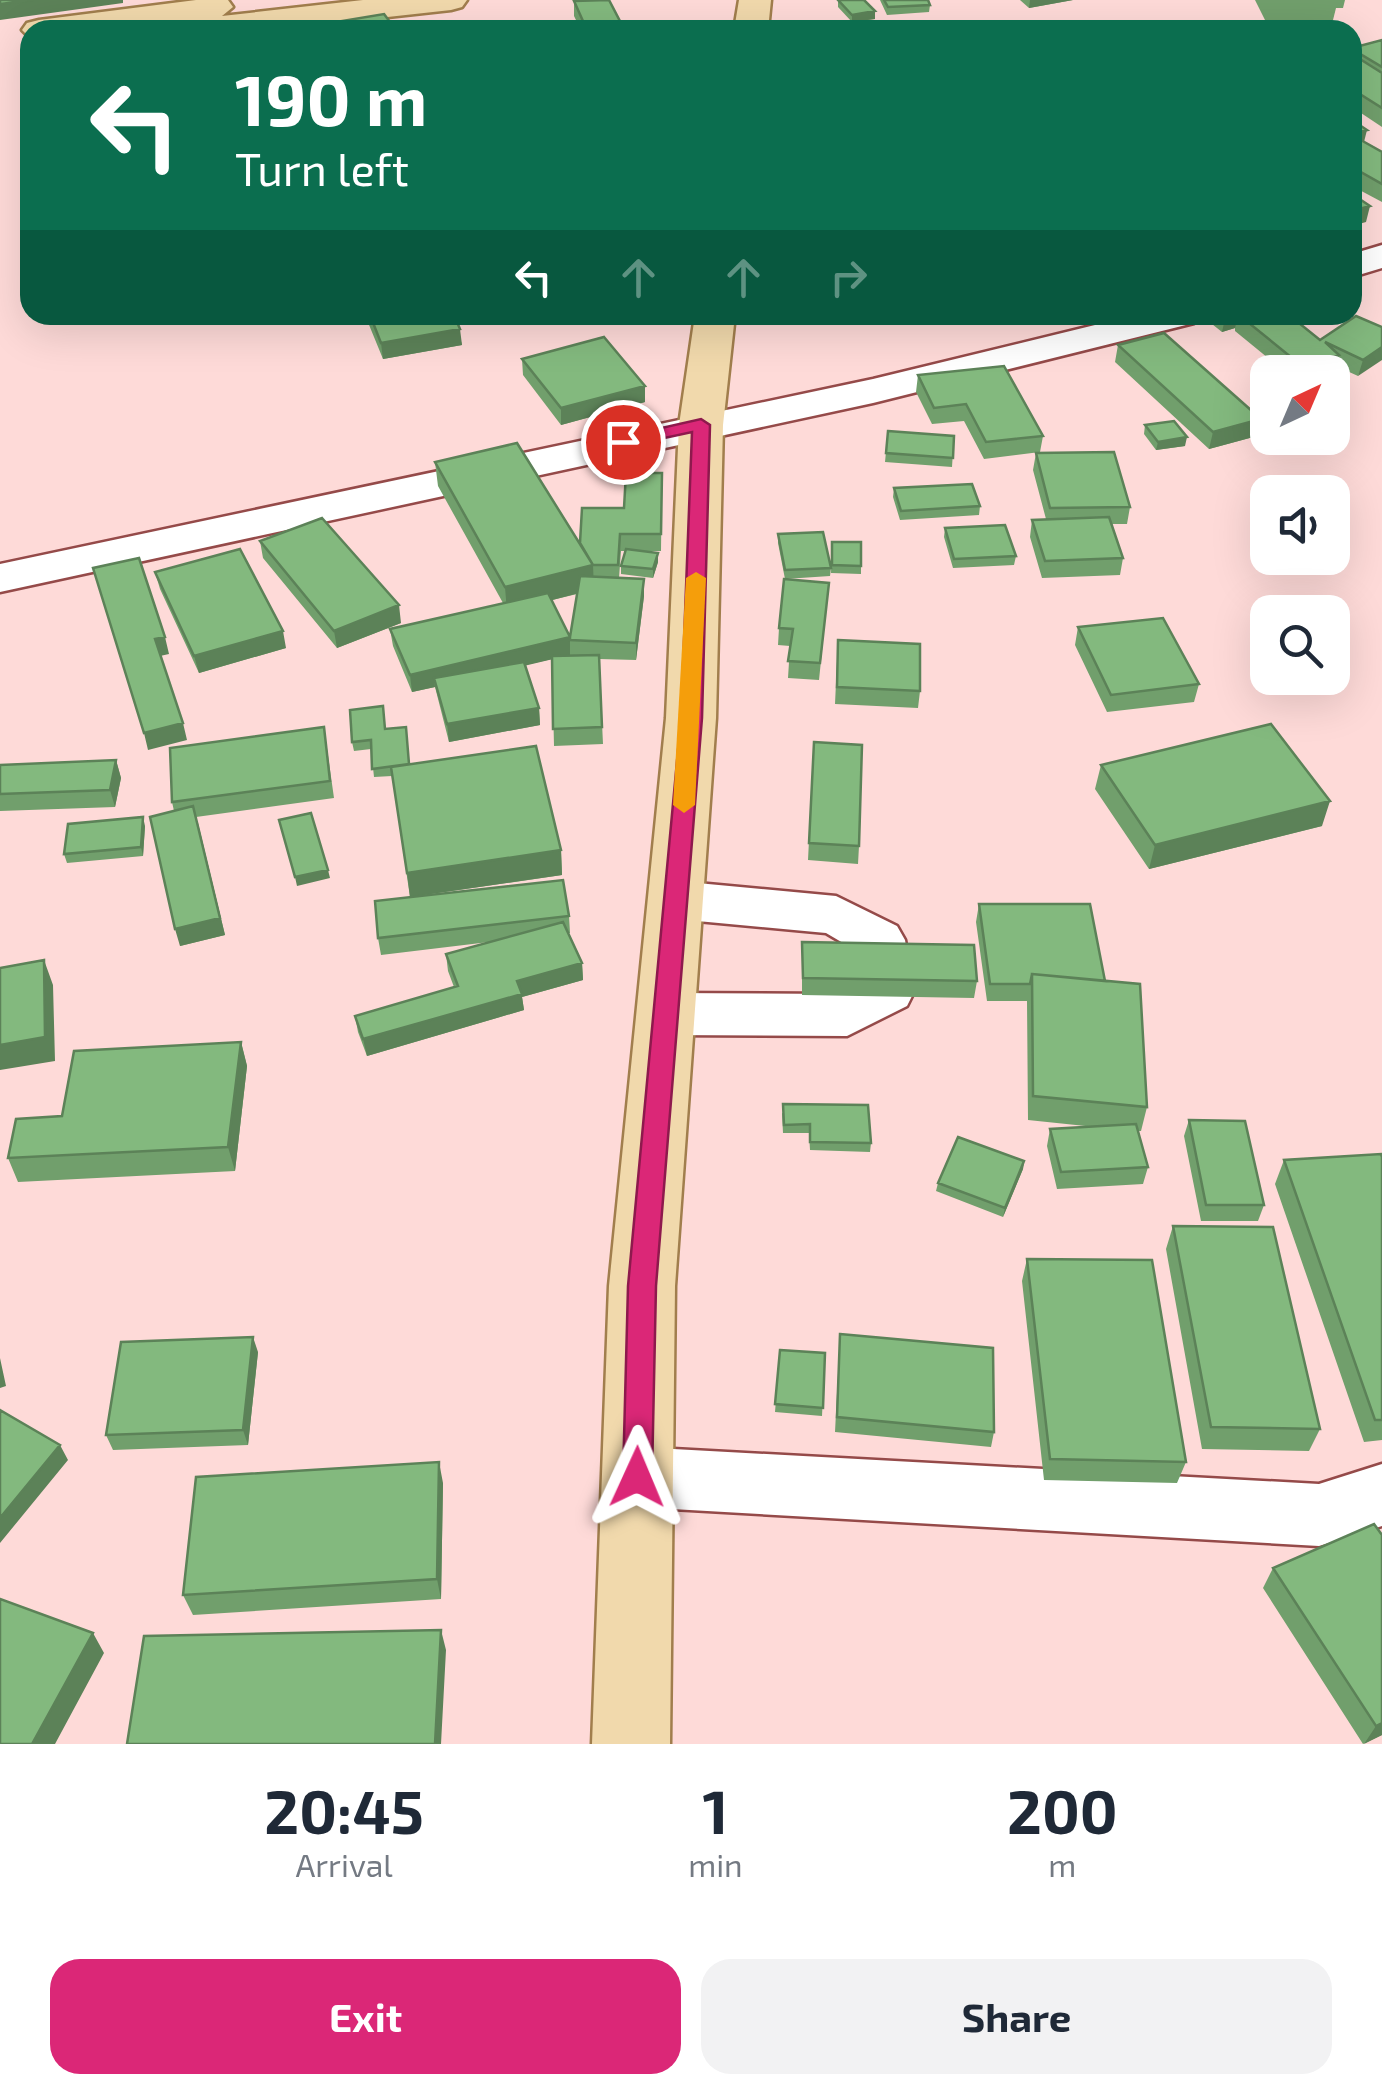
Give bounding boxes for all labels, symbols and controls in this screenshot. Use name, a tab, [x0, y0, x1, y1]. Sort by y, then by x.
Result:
text: 190 m	[235, 56, 428, 140]
icon: left	[70, 60, 200, 190]
text: Turn left	[235, 141, 409, 195]
icon: left	[506, 250, 561, 305]
icon: ahead	[611, 250, 666, 305]
icon: ahead	[716, 250, 771, 305]
icon: right	[821, 250, 876, 305]
north arrow	[1250, 355, 1350, 455]
map controls	[1250, 355, 1350, 695]
pin	[581, 400, 666, 485]
icon: arrive	[596, 415, 651, 470]
button: sound	[1250, 475, 1350, 575]
button: search	[1250, 595, 1350, 695]
position arrow	[585, 1425, 689, 1529]
text: 20:45	[264, 1774, 424, 1846]
text: 1	[702, 1774, 728, 1846]
text: 200	[1007, 1774, 1118, 1846]
text: Arrival	[295, 1845, 393, 1883]
text: min	[688, 1845, 743, 1883]
text: m	[1048, 1845, 1076, 1883]
button: Exit	[50, 1959, 681, 2074]
button: Share	[701, 1959, 1332, 2074]

